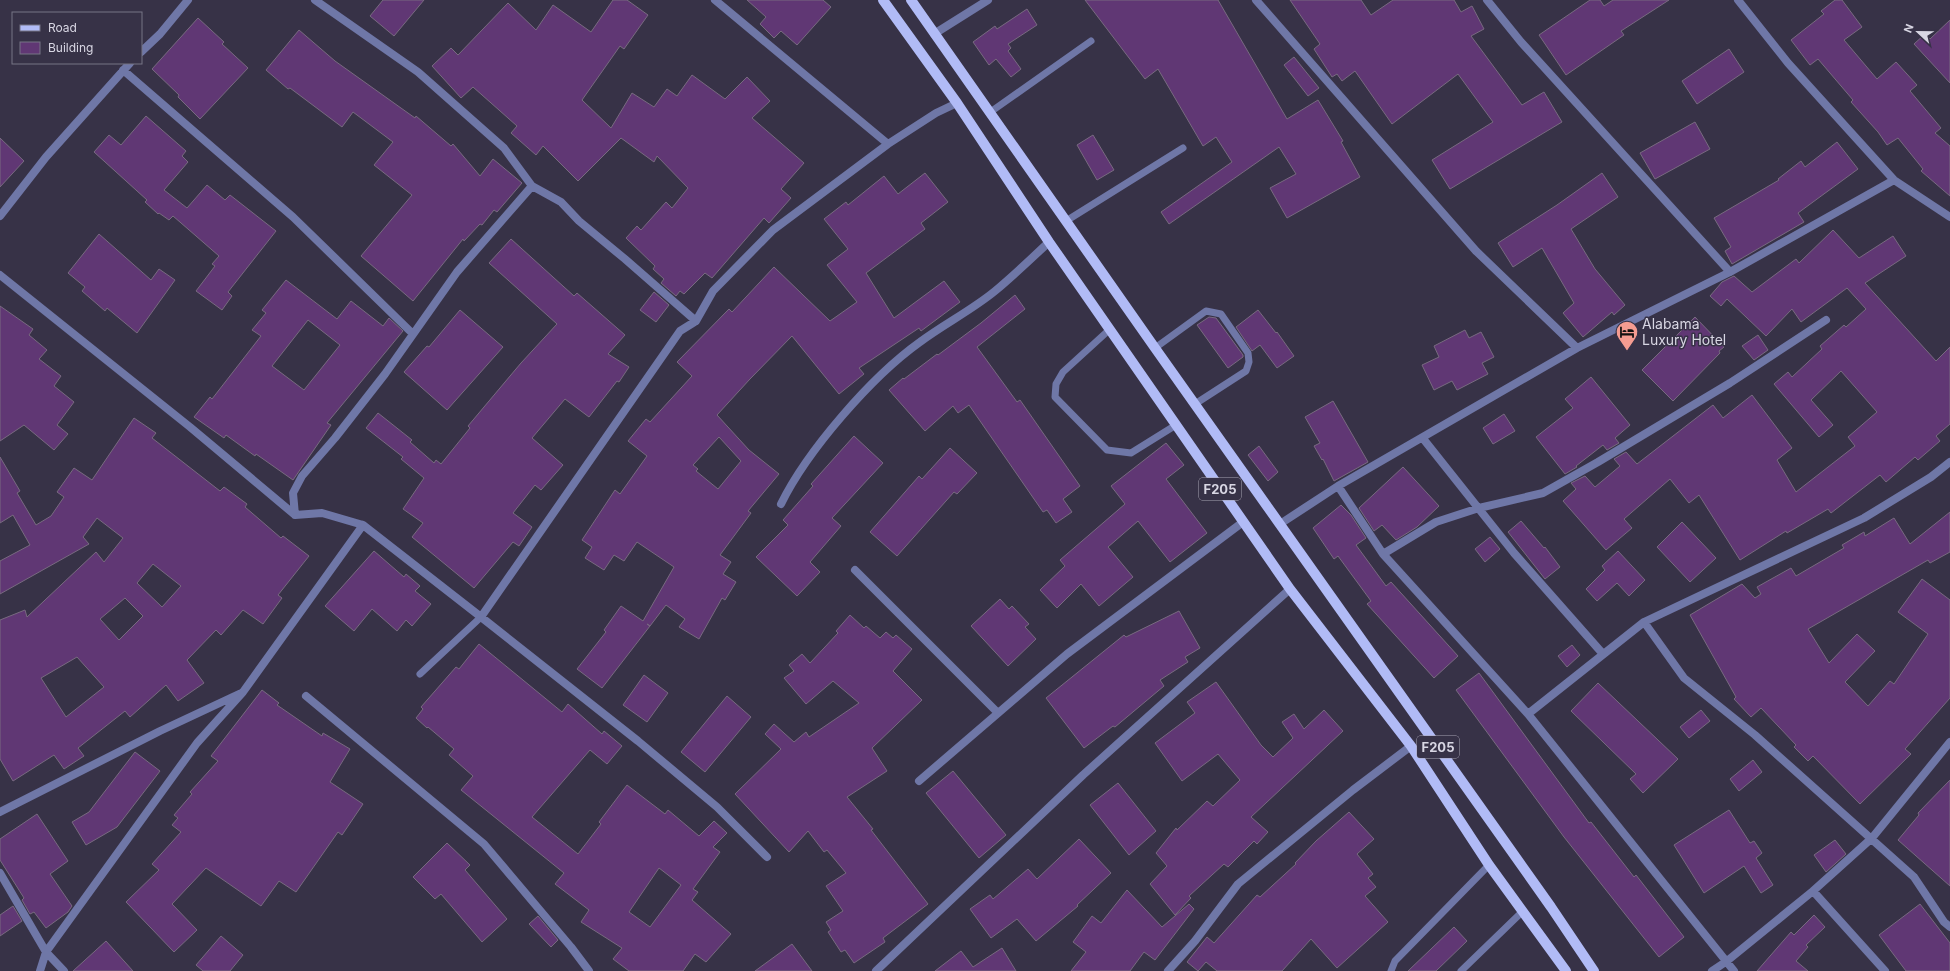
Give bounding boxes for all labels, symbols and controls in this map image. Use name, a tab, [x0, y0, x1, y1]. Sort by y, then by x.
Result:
legend	[12, 12, 142, 64]
north arrow	[1898, 12, 1938, 52]
text: Road	[48, 20, 77, 35]
text: N	[1901, 22, 1917, 35]
text: Building	[48, 40, 93, 55]
place label: Alabama Luxury Hotel	[1642, 315, 1726, 348]
hotel icon: Alabama Luxury Hotel	[1614, 319, 1640, 352]
road number: F205	[1199, 478, 1241, 500]
road number: F205	[1417, 736, 1459, 758]

